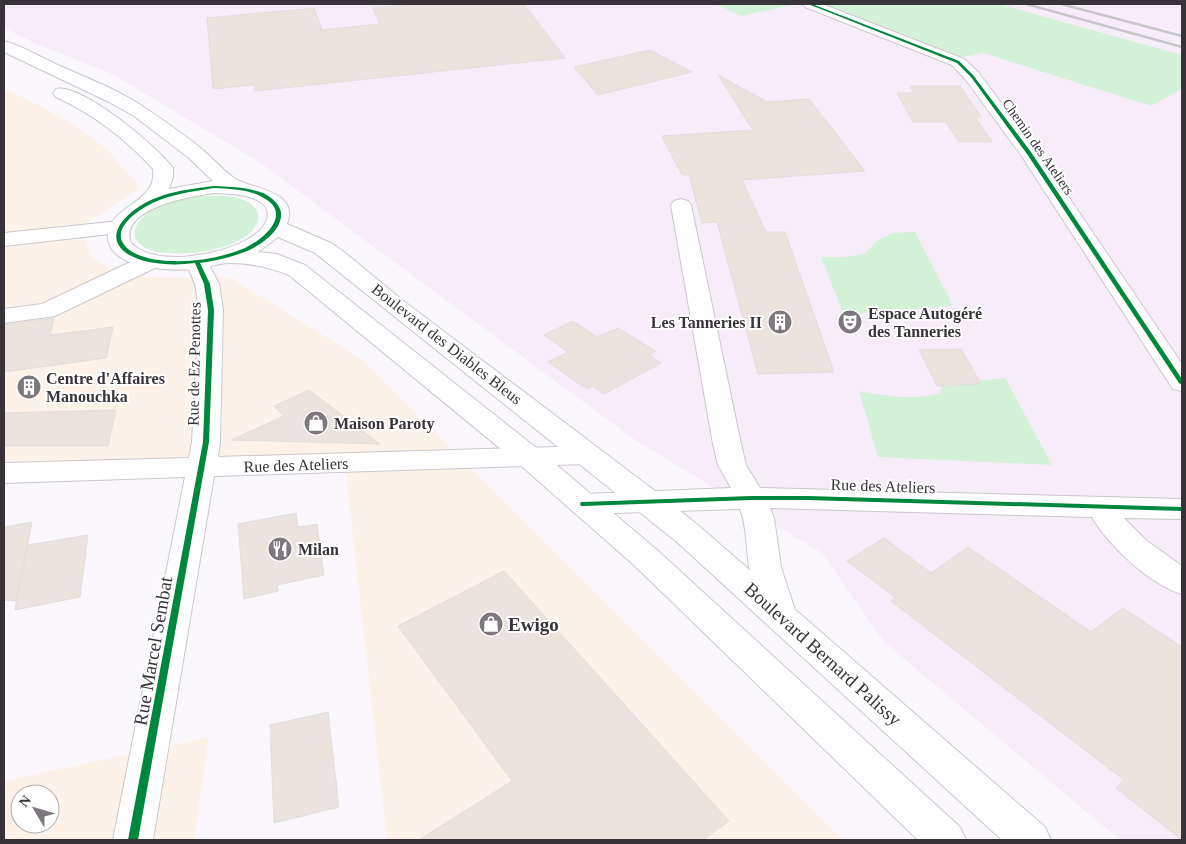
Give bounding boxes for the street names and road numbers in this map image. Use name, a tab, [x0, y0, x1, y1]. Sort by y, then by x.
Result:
street label: Chemin des Ateliers	[999, 96, 1077, 198]
street label: Boulevard des Diables Bleus	[369, 280, 525, 408]
street label: Rue de Ez Penottes	[184, 302, 204, 426]
street label: Rue des Ateliers	[243, 455, 349, 475]
street label: Rue des Ateliers	[830, 476, 936, 496]
street label: Rue Marcel Sembat	[130, 574, 177, 727]
street label: Boulevard Bernard Palissy	[740, 578, 906, 730]

